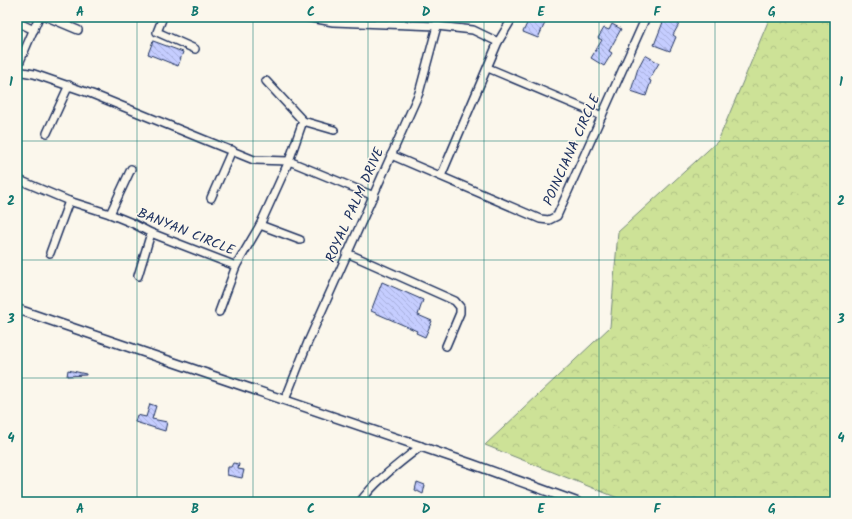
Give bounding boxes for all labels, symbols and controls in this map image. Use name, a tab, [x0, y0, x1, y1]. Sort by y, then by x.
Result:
text: A	[76, 2, 84, 23]
text: B	[191, 2, 199, 23]
text: C	[307, 2, 315, 23]
text: D	[422, 2, 431, 23]
text: E	[537, 2, 545, 23]
text: F	[653, 2, 661, 23]
text: G	[768, 2, 776, 23]
text: 1	[9, 72, 13, 93]
text: 1	[839, 72, 843, 93]
street label: POINCIANA CIRCLE	[538, 90, 607, 209]
street label: ROYAL PALM DRIVE	[320, 143, 391, 266]
text: 2	[7, 191, 15, 212]
text: 2	[837, 191, 845, 212]
street label: BANYAN CIRCLE	[134, 202, 239, 262]
text: 3	[6, 309, 15, 330]
text: 3	[836, 309, 845, 330]
text: 4	[7, 428, 15, 449]
text: 4	[837, 428, 845, 449]
text: A	[76, 499, 84, 519]
text: B	[191, 499, 199, 519]
text: C	[307, 499, 315, 519]
text: D	[422, 499, 431, 519]
text: E	[537, 499, 545, 519]
text: F	[653, 499, 661, 519]
text: G	[768, 499, 776, 519]

